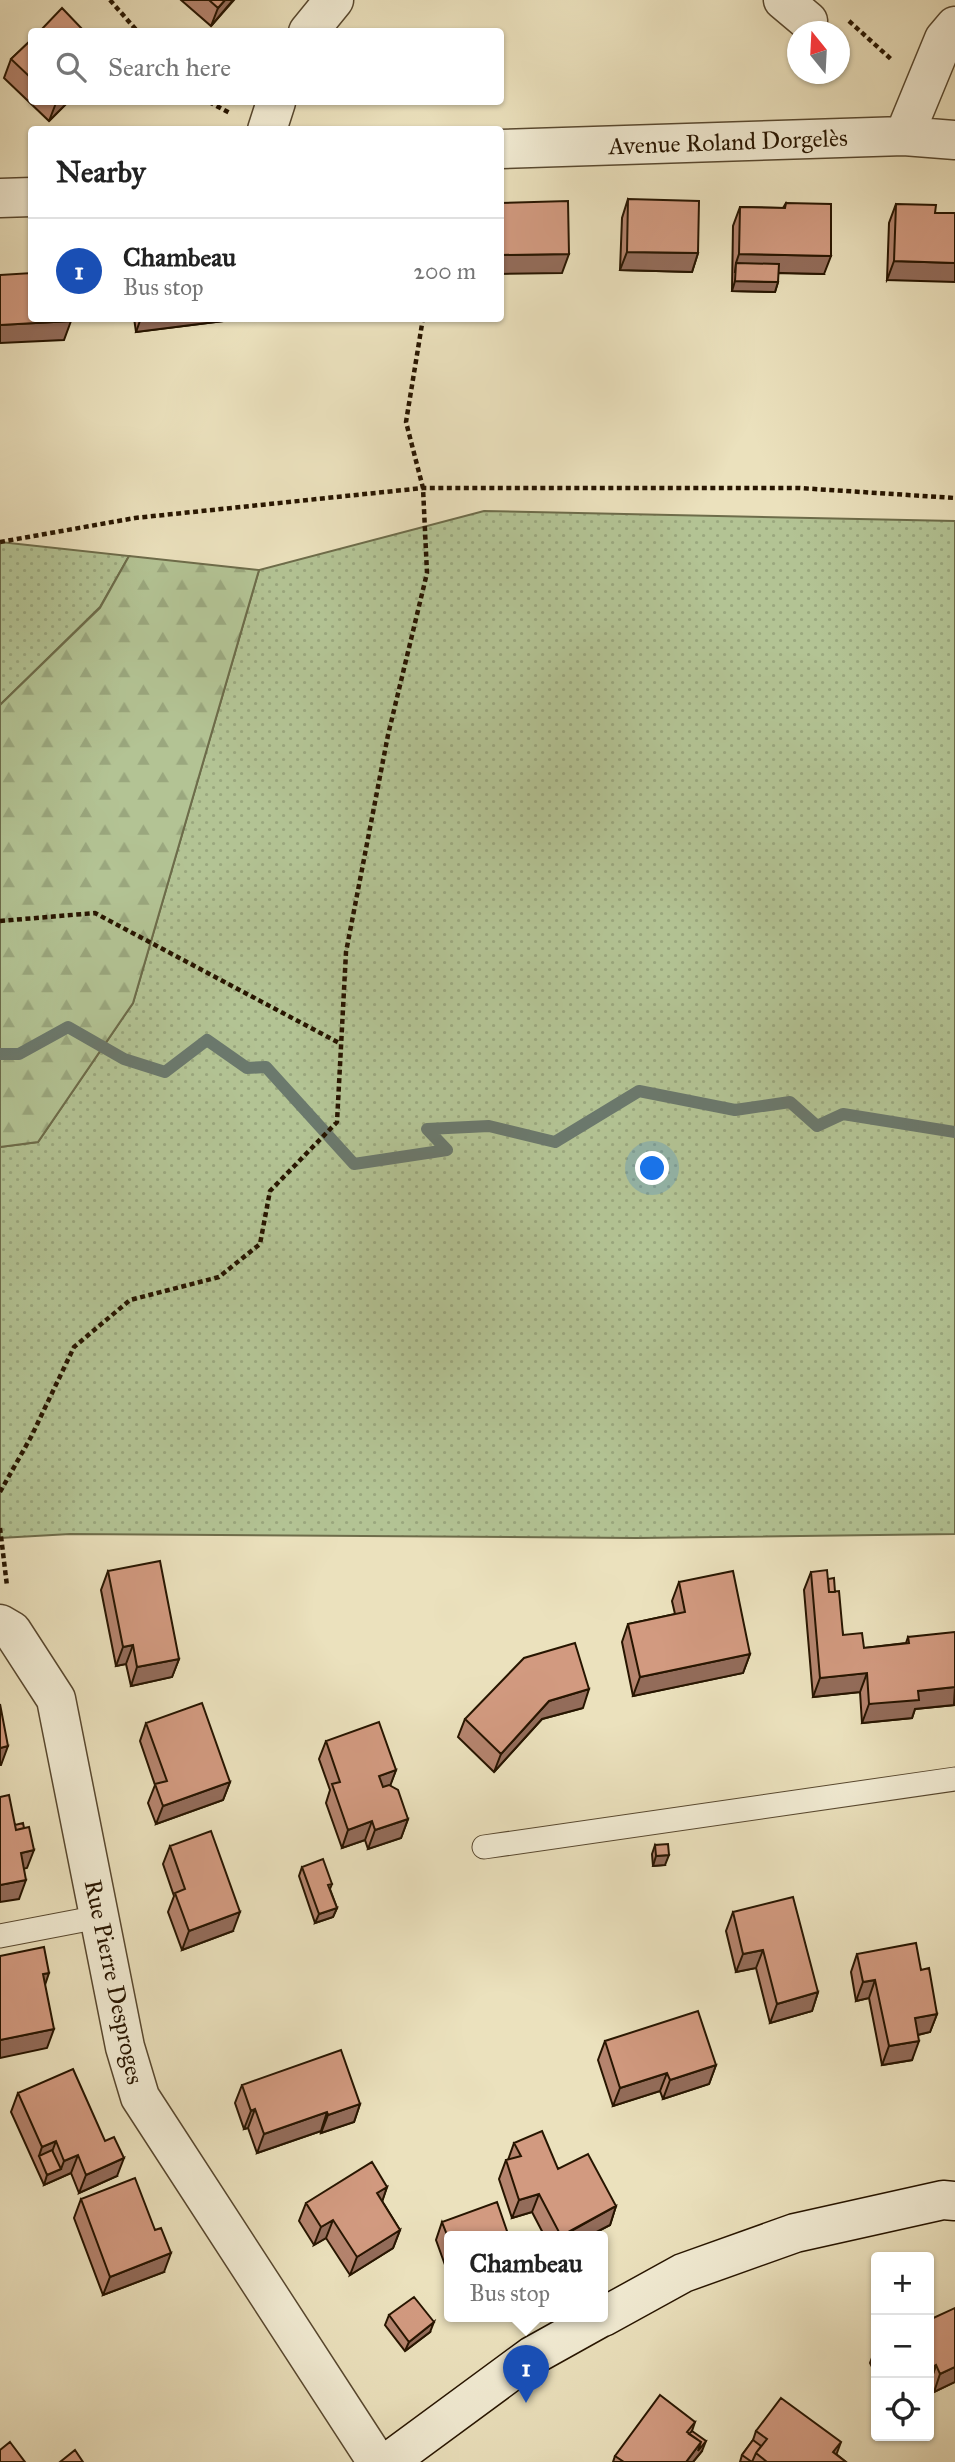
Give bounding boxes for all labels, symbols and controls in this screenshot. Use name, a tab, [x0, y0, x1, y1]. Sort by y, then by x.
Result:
north arrow	[787, 21, 850, 84]
search box	[28, 28, 504, 105]
icon: search	[52, 48, 90, 86]
text: Search here	[108, 51, 231, 83]
street label: Avenue Roland Dorgelès	[607, 123, 848, 161]
text: Nearby	[56, 154, 146, 190]
text: Chambeau	[123, 241, 236, 273]
text: 1	[74, 257, 84, 285]
text: 200 m	[414, 257, 476, 285]
text: Bus stop	[123, 273, 204, 301]
your location	[635, 1151, 669, 1185]
street label: Rue Pierre Desproges	[78, 1877, 150, 2087]
popup	[444, 2231, 608, 2322]
text: Chambeau	[469, 2247, 583, 2279]
map controls	[871, 2252, 934, 2441]
button: +	[871, 2252, 934, 2315]
text: Bus stop	[469, 2279, 550, 2307]
button: −	[871, 2315, 934, 2378]
pin: 1	[503, 2345, 549, 2403]
button: locate	[871, 2378, 934, 2441]

